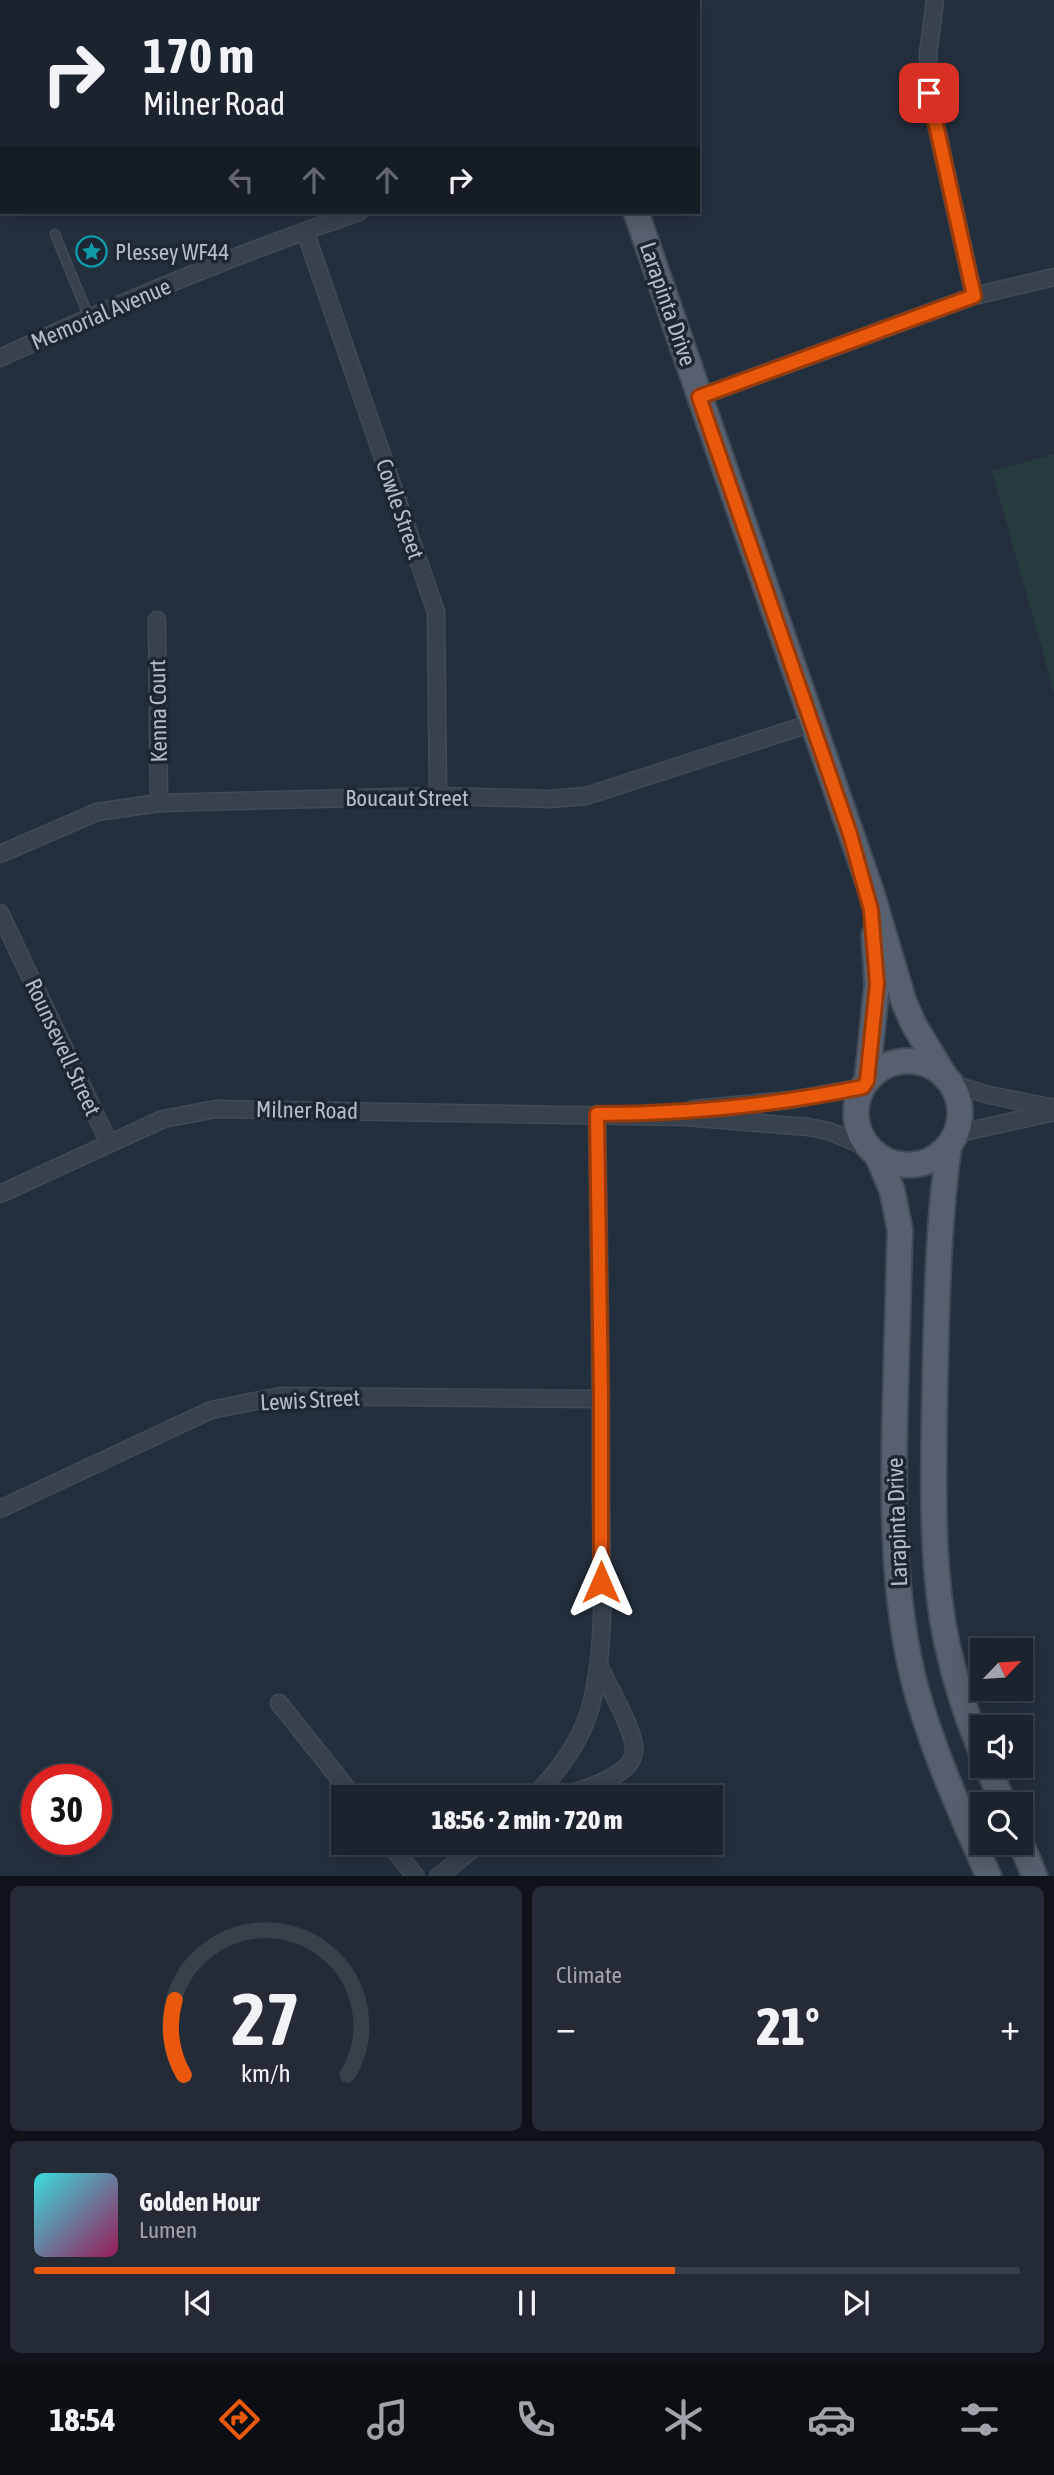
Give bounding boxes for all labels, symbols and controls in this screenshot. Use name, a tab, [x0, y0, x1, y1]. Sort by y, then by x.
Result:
text: 170 m	[143, 27, 254, 83]
icon: right	[28, 28, 119, 119]
pin	[899, 63, 959, 123]
icon: arrive	[910, 74, 948, 112]
text: Milner Road	[143, 85, 285, 122]
icon: left	[222, 161, 260, 199]
icon: ahead	[295, 161, 333, 199]
icon: ahead	[368, 161, 406, 199]
icon: right	[441, 161, 479, 199]
place icon: Plessey WF44	[75, 235, 109, 269]
place label: Plessey WF44	[115, 239, 229, 265]
street label: Larapinta Drive	[635, 239, 701, 369]
street label: Memorial Avenue	[27, 273, 175, 355]
street label: Cowle Street	[371, 455, 429, 563]
street label: Kenna Court	[144, 659, 172, 763]
street label: Boucaut Street	[345, 785, 469, 811]
street label: Rounsevell Street	[20, 974, 106, 1120]
street label: Milner Road	[256, 1096, 358, 1124]
street label: Lewis Street	[259, 1384, 361, 1416]
street label: Larapinta Drive	[882, 1457, 912, 1587]
position arrow	[564, 1545, 638, 1619]
north arrow	[970, 1638, 1032, 1701]
map controls	[970, 1638, 1033, 1855]
button: sound	[970, 1715, 1033, 1778]
speed limit sign: 30	[21, 1764, 112, 1855]
button: search	[970, 1792, 1033, 1855]
text: 18:56 · 2 min · 720 m	[432, 1805, 622, 1835]
text: Climate	[556, 1962, 622, 1988]
text: 27	[232, 1977, 300, 2060]
text: 21°	[756, 1996, 820, 2056]
text: −	[556, 2005, 576, 2048]
text: +	[1000, 2005, 1020, 2048]
text: km/h	[241, 2058, 291, 2086]
text: Golden Hour	[139, 2187, 259, 2217]
text: Lumen	[139, 2217, 197, 2243]
icon: previous	[179, 2284, 217, 2322]
icon: pause	[508, 2284, 546, 2322]
icon: next	[837, 2284, 875, 2322]
icon: directions	[215, 2395, 264, 2444]
icon: music	[363, 2395, 412, 2444]
icon: phone	[511, 2395, 560, 2444]
icon: climate	[659, 2395, 708, 2444]
icon: car	[807, 2395, 856, 2444]
icon: filters	[955, 2395, 1004, 2444]
text: 18:54	[50, 2401, 115, 2438]

